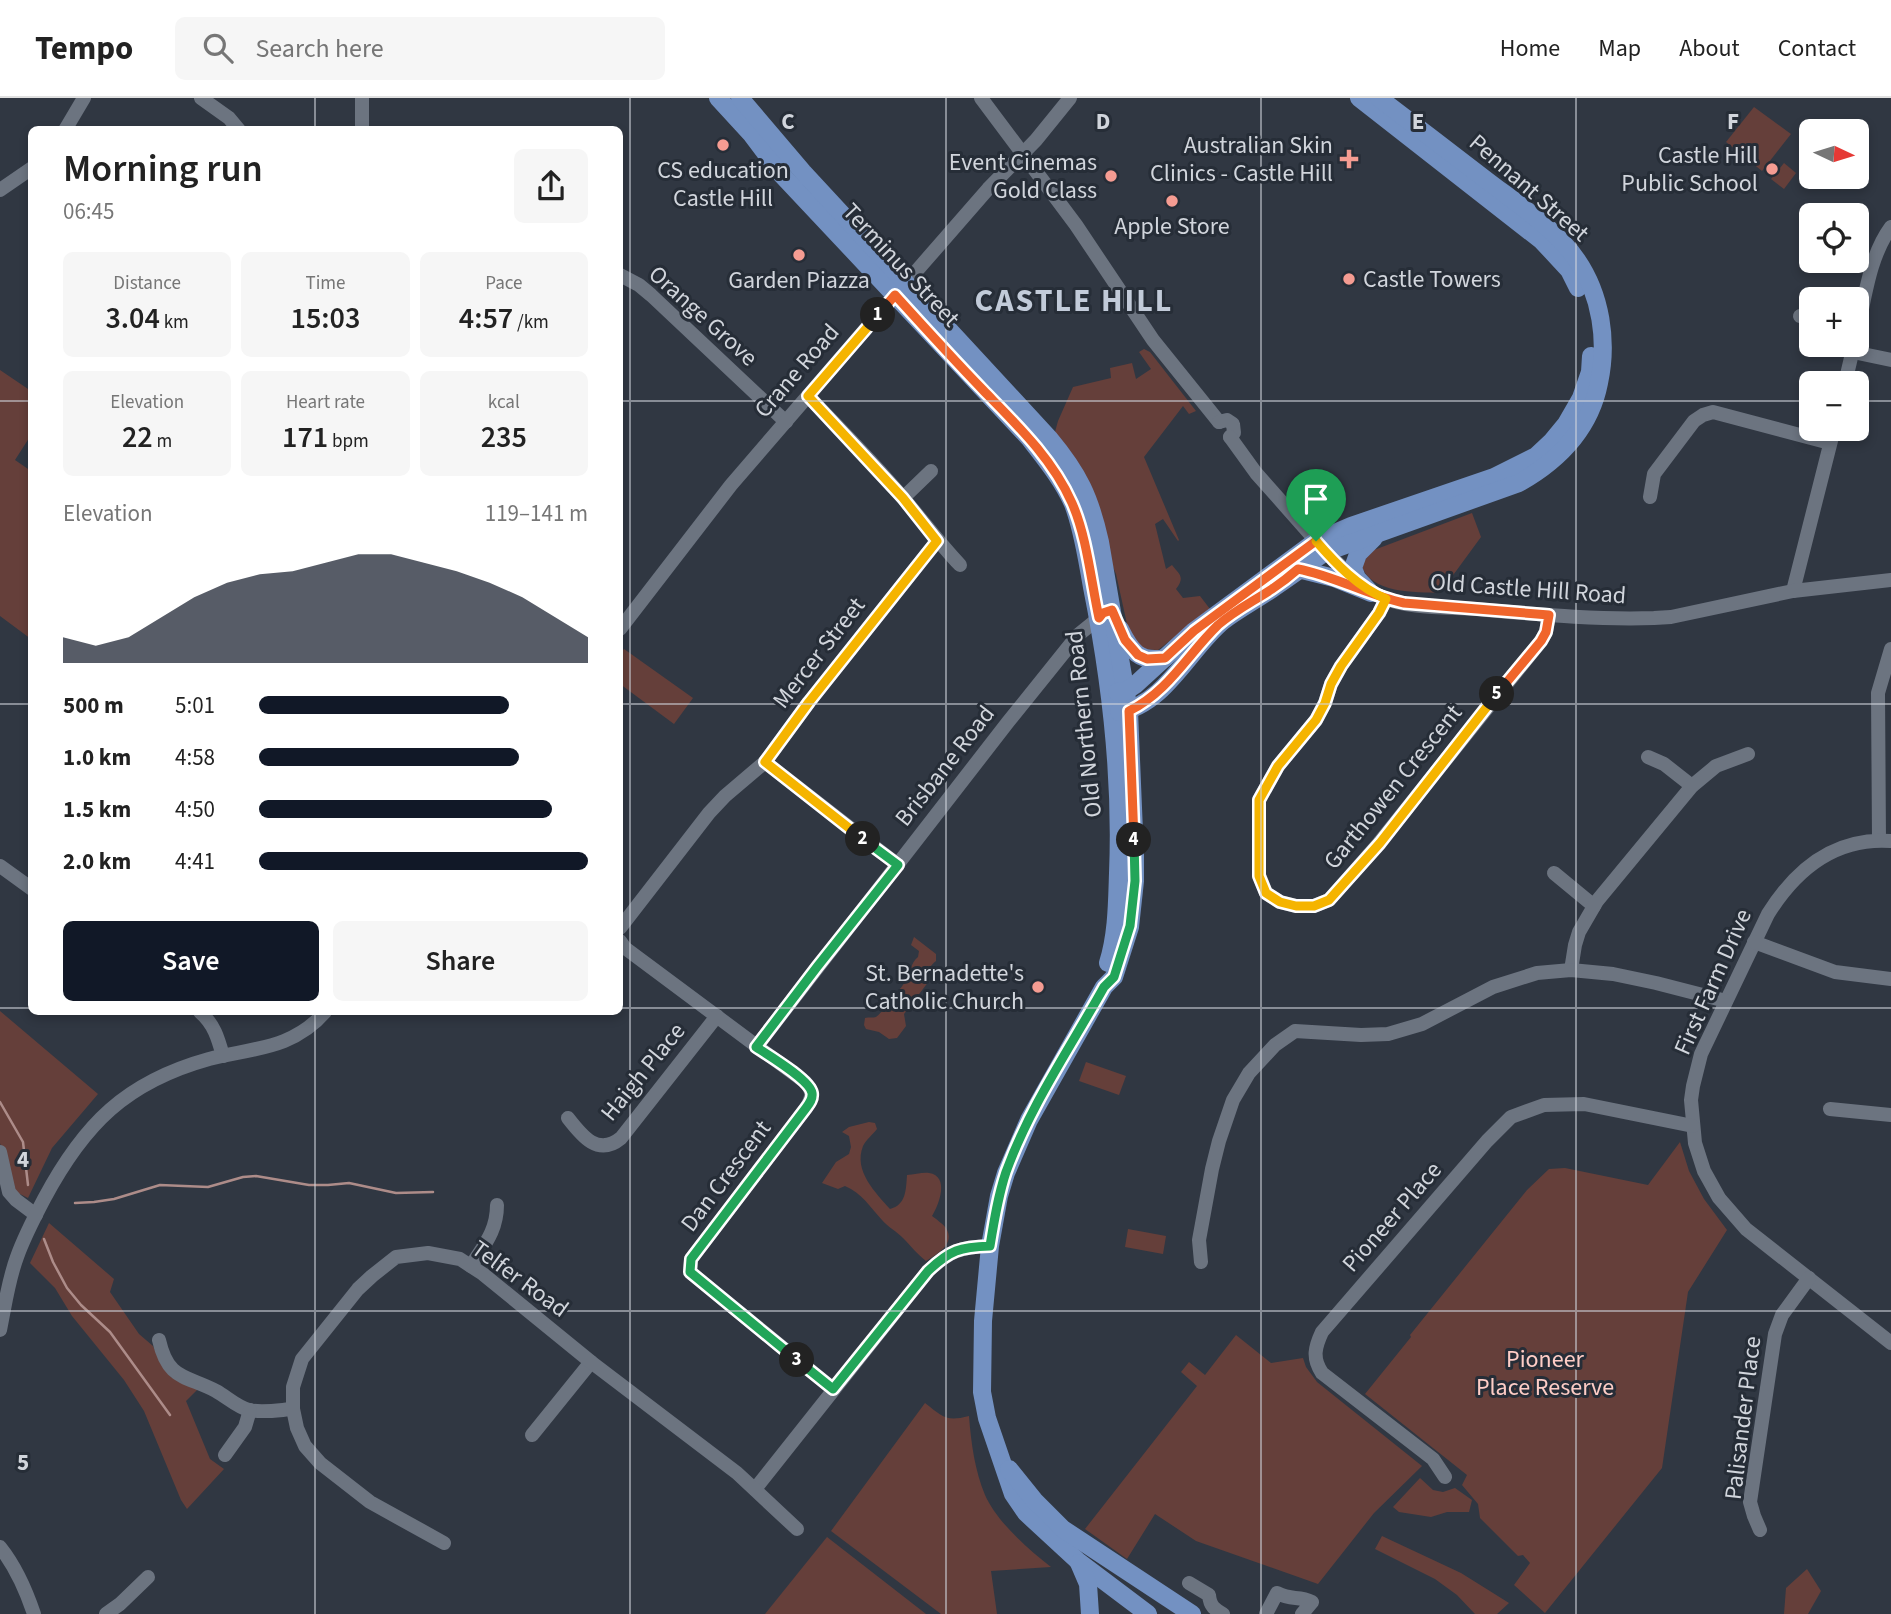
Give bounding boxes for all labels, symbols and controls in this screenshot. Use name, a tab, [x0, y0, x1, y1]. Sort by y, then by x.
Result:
search box	[175, 17, 665, 80]
text: Tempo	[35, 25, 133, 72]
icon: search	[199, 29, 237, 67]
text: Search here	[255, 30, 384, 67]
text: Home	[1500, 31, 1560, 66]
text: Map	[1598, 31, 1641, 66]
text: About	[1679, 31, 1740, 66]
text: Contact	[1778, 31, 1856, 66]
text: C	[781, 105, 795, 138]
text: D	[1096, 105, 1110, 138]
text: E	[1412, 105, 1424, 138]
text: F	[1727, 105, 1739, 138]
north arrow	[1799, 119, 1869, 189]
map controls	[1799, 119, 1869, 441]
street label: Pennant Street	[1461, 126, 1597, 250]
place label: Australian Skin Clinics - Castle Hill	[1150, 128, 1333, 191]
marker: CS education Castle Hill	[715, 137, 731, 153]
place label: Castle Hill Public School	[1621, 138, 1758, 201]
text: Morning run	[63, 142, 263, 196]
place label: Event Cinemas Gold Class	[949, 145, 1097, 208]
button: share	[514, 149, 588, 223]
marker: Australian Skin Clinics - Castle Hill	[1339, 149, 1359, 169]
place label: CS education Castle Hill	[657, 153, 789, 216]
marker: Castle Hill Public School	[1764, 161, 1780, 177]
marker: Event Cinemas Gold Class	[1103, 168, 1119, 184]
marker: Apple Store	[1164, 193, 1180, 209]
text: 06:45	[63, 195, 114, 228]
street label: Terminus Street	[834, 195, 968, 335]
button: locate	[1799, 203, 1869, 273]
place label: Apple Store	[1114, 209, 1230, 244]
marker: Garden Piazza	[791, 247, 807, 263]
street label: Orange Grove	[641, 257, 765, 375]
place label: Castle Towers	[1363, 262, 1501, 297]
place label: Garden Piazza	[728, 263, 870, 298]
text: Distance	[113, 270, 181, 297]
text: Time	[305, 270, 346, 297]
text: Pace	[485, 270, 522, 297]
marker: Castle Towers	[1341, 271, 1357, 287]
district label: CASTLE HILL	[975, 278, 1173, 324]
button: +	[1799, 287, 1869, 357]
text: 3.04	[105, 297, 160, 340]
text: 15:03	[291, 297, 360, 340]
text: 4:57	[459, 297, 513, 340]
pin: 1	[860, 298, 896, 332]
text: 1	[872, 301, 883, 328]
text: km	[160, 309, 189, 336]
text: /km	[513, 309, 549, 336]
street label: Crane Road	[746, 316, 848, 426]
button: −	[1799, 371, 1869, 441]
text: Elevation	[110, 389, 184, 416]
text: Heart rate	[286, 389, 365, 416]
text: kcal	[488, 389, 520, 416]
text: 22	[122, 416, 153, 459]
text: 171	[282, 416, 328, 459]
text: 235	[481, 416, 527, 459]
text: m	[153, 428, 172, 455]
text: bpm	[328, 428, 369, 455]
pin	[1286, 469, 1346, 541]
icon: arrive	[1297, 480, 1335, 518]
text: Elevation	[63, 497, 153, 530]
text: 119–141 m	[485, 497, 588, 530]
street label: Old Castle Hill Road	[1429, 565, 1627, 613]
street label: Mercer Street	[764, 590, 874, 716]
street label: Old Northern Road	[1057, 629, 1111, 819]
pin: 5	[1480, 676, 1514, 712]
text: 5	[1491, 680, 1502, 707]
text: 500 m	[63, 689, 124, 722]
text: 5:01	[175, 689, 215, 722]
street label: Garthowen Crescent	[1315, 697, 1471, 877]
street label: Brisbane Road	[887, 698, 1003, 834]
text: 1.0 km	[63, 741, 131, 774]
text: 4:58	[175, 741, 215, 774]
text: 1.5 km	[63, 793, 131, 826]
text: 4:50	[175, 793, 215, 826]
pin: 2	[846, 822, 880, 856]
pin: 4	[1116, 822, 1152, 858]
text: 2	[857, 825, 868, 852]
text: 4	[1128, 826, 1139, 853]
text: 2.0 km	[63, 845, 131, 878]
text: 4:41	[175, 845, 215, 878]
street label: First Farm Drive	[1665, 903, 1761, 1061]
button: Save	[63, 921, 319, 1001]
button: Share	[333, 921, 588, 1001]
place label: St. Bernadette's Catholic Church	[865, 956, 1024, 1019]
marker: St. Bernadette's Catholic Church	[1030, 979, 1046, 995]
street label: Haigh Place	[592, 1015, 694, 1129]
street label: Dan Crescent	[672, 1113, 780, 1239]
text: 4	[17, 1143, 29, 1176]
street label: Pioneer Place	[1334, 1154, 1450, 1280]
street label: Telfer Road	[464, 1232, 576, 1326]
street label: Palisander Place	[1716, 1334, 1770, 1502]
pin: 3	[780, 1342, 814, 1378]
park label: Pioneer Place Reserve	[1476, 1342, 1614, 1405]
text: 3	[791, 1346, 802, 1373]
text: 5	[17, 1446, 29, 1479]

